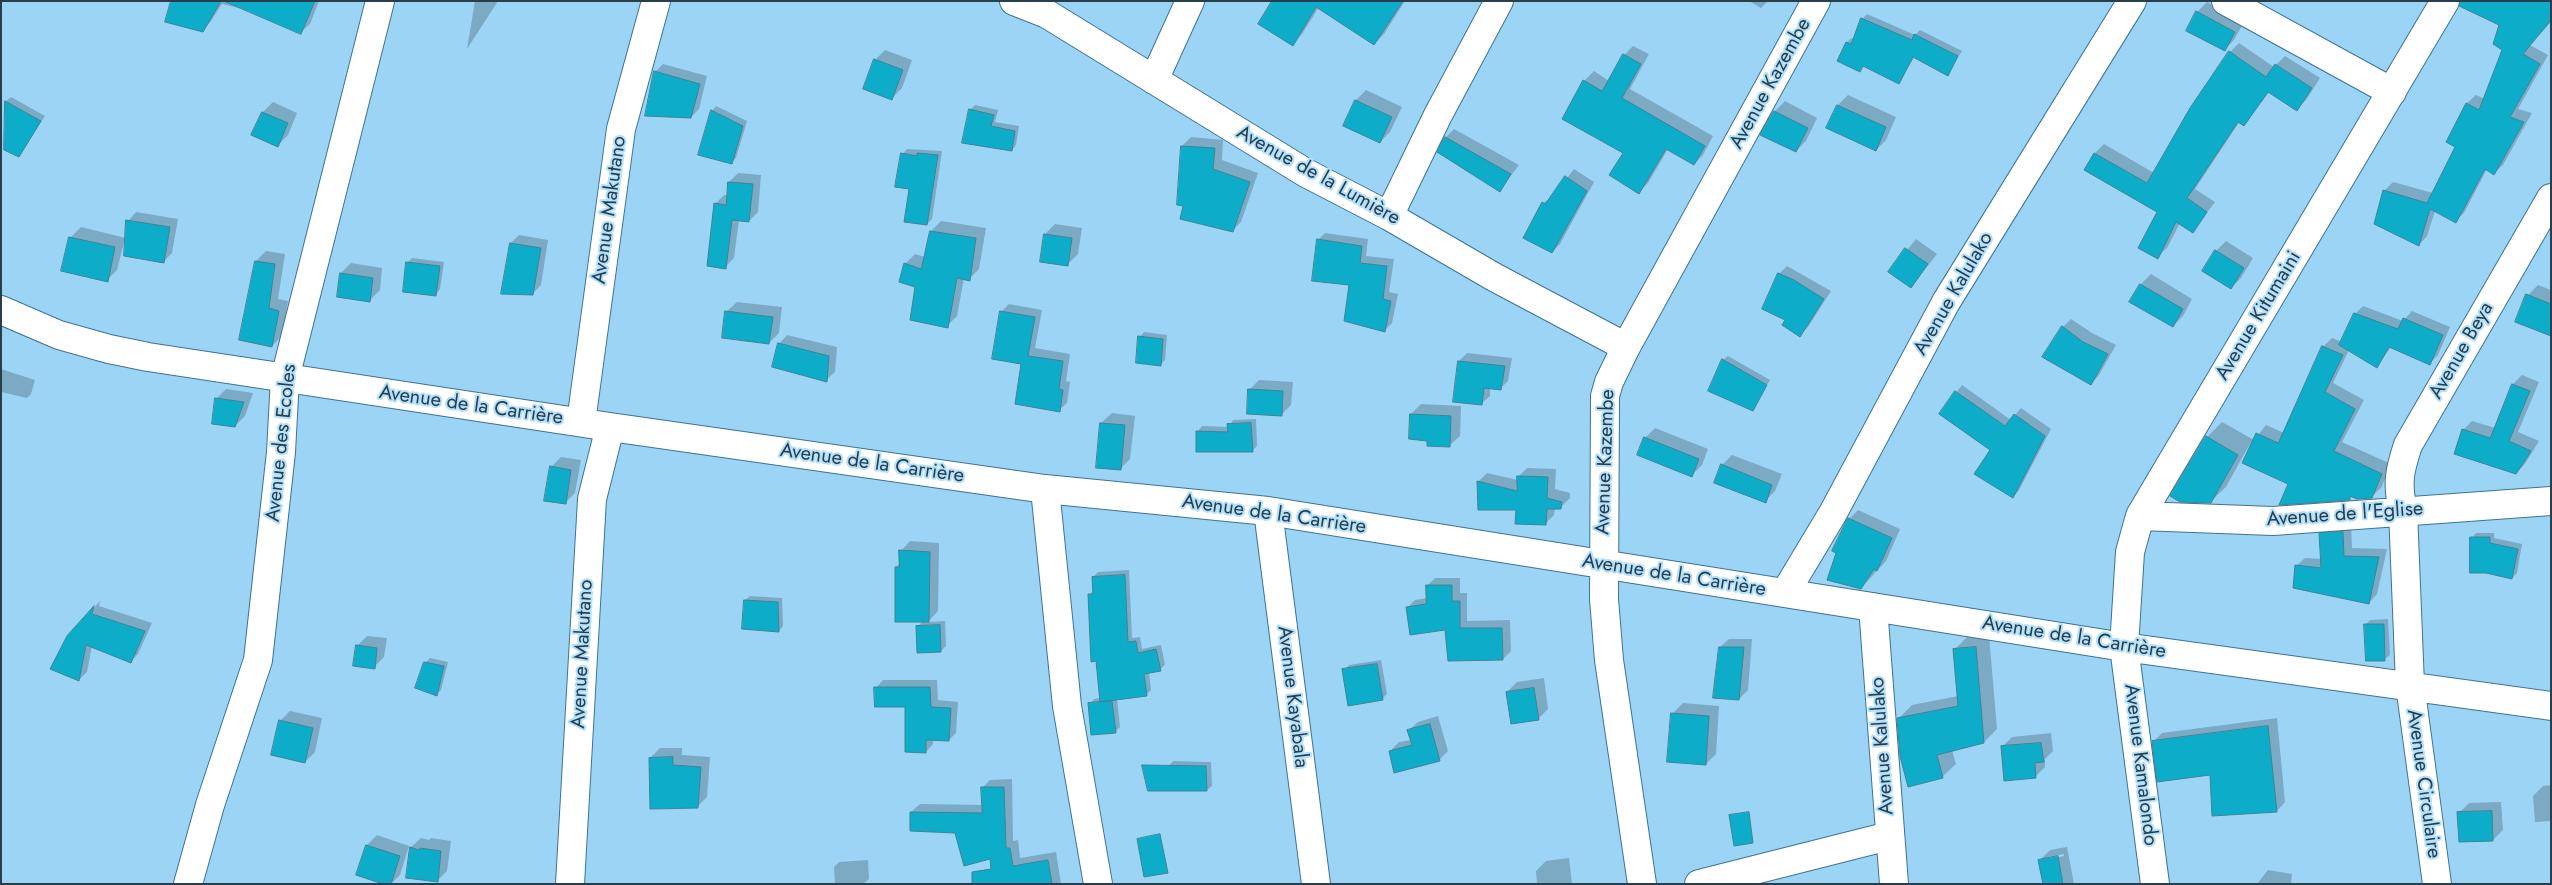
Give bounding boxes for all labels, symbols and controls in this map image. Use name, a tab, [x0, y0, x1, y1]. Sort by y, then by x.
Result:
street label: Avenue Kazembe	[1725, 14, 1817, 154]
street label: Avenue de la Lumière	[1232, 121, 1404, 231]
street label: Avenue Makutano	[588, 135, 632, 285]
street label: Avenue Kalulako	[1909, 228, 1999, 360]
street label: Avenue Kitumaini	[2211, 247, 2307, 385]
street label: Avenue Beya	[2425, 298, 2499, 404]
street label: Avenue des Ecoles	[262, 363, 302, 523]
street label: Avenue de la Carrière	[377, 381, 565, 431]
street label: Avenue Kazembe	[1591, 389, 1621, 535]
street label: Avenue de la Carrière	[778, 439, 966, 489]
street label: Avenue de la Carrière	[1180, 490, 1368, 540]
street label: Avenue de l'Eglise	[2266, 498, 2424, 532]
street label: Avenue de la Carrière	[1580, 550, 1768, 602]
street label: Avenue Makutano	[567, 579, 599, 729]
street label: Avenue de la Carrière	[1980, 612, 2168, 664]
street label: Avenue Kayabala	[1271, 625, 1313, 769]
street label: Avenue Kalulako	[1866, 676, 1900, 816]
street label: Avenue Kamalondo	[2118, 683, 2162, 847]
street label: Avenue Circulaire	[2401, 708, 2445, 860]

